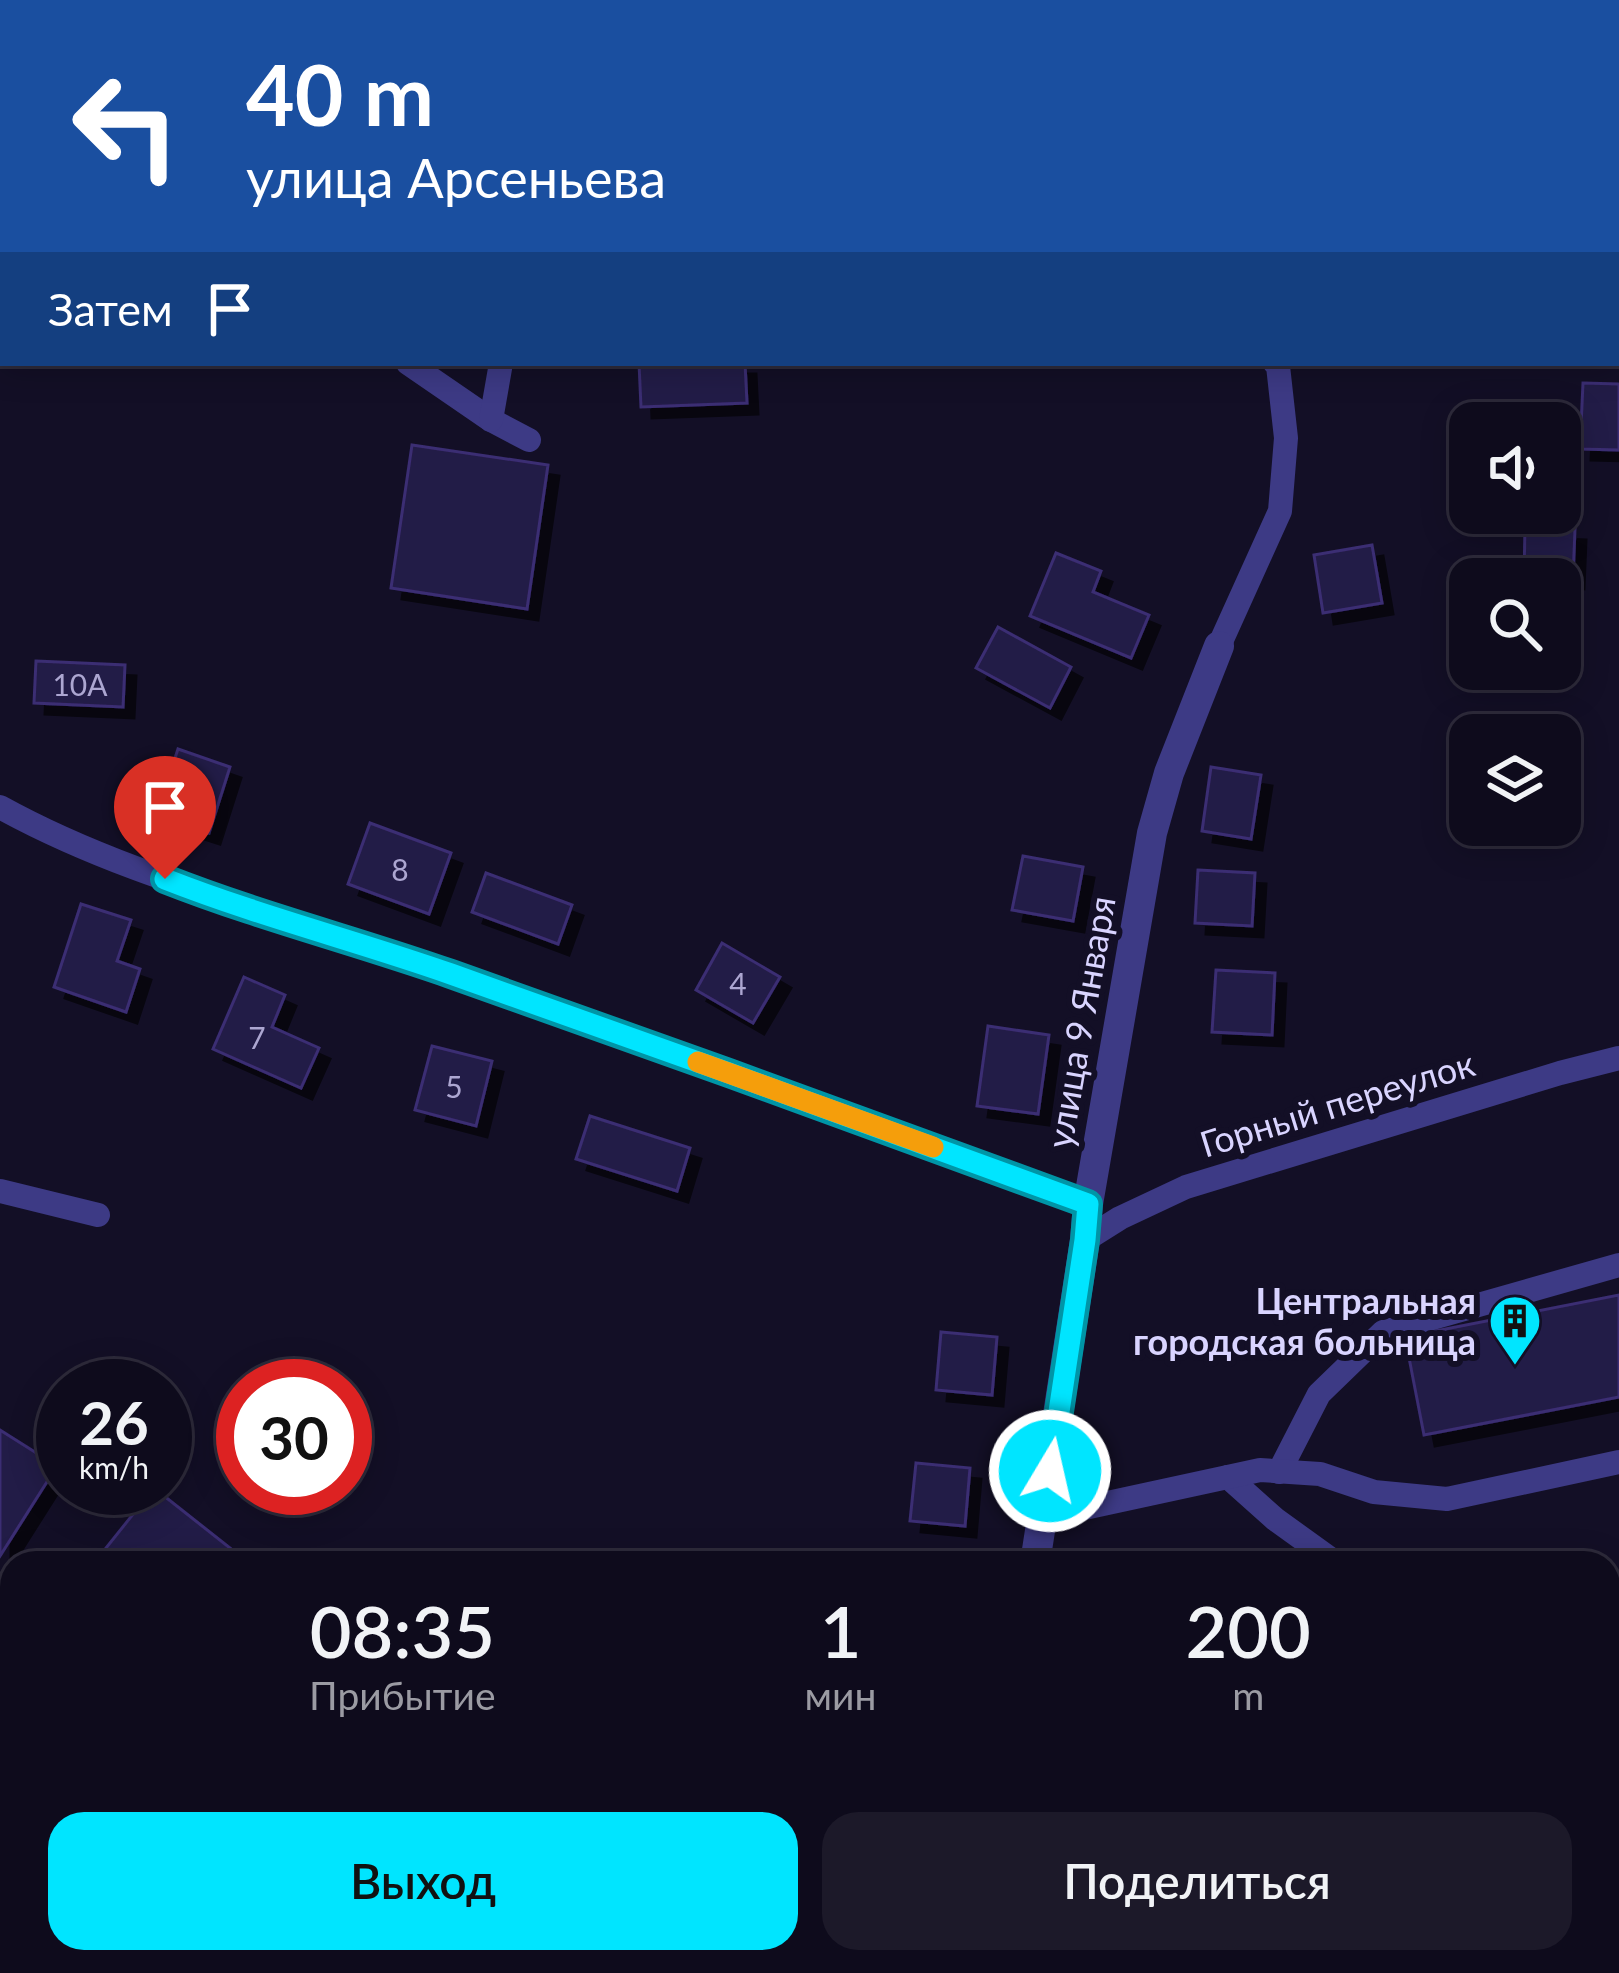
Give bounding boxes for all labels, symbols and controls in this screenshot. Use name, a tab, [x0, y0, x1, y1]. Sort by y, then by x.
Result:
text: 40 m	[246, 43, 434, 144]
icon: left	[48, 48, 204, 204]
text: улица Арсеньева	[246, 145, 666, 210]
icon: arrive	[197, 276, 263, 342]
text: Затем	[48, 282, 173, 336]
map controls	[1449, 402, 1581, 846]
button: sound	[1449, 402, 1581, 534]
button: search	[1449, 558, 1581, 690]
house number: 10А	[52, 666, 108, 702]
button: layers	[1449, 714, 1581, 846]
pin	[114, 756, 216, 879]
icon: arrive	[132, 774, 198, 840]
house number: 8	[391, 851, 409, 887]
street label: улица 9 Января	[1036, 893, 1124, 1151]
house number: 4	[729, 965, 747, 1001]
house number: 7	[248, 1019, 266, 1055]
street label: Горный переулок	[1194, 1040, 1480, 1166]
house number: 5	[445, 1068, 463, 1104]
place label: Центральная городская больница	[1133, 1278, 1476, 1363]
building icon: Центральная городская больница	[1487, 1293, 1543, 1367]
speed limit sign: 30	[216, 1359, 372, 1515]
text: 26	[79, 1386, 149, 1458]
position arrow	[987, 1408, 1113, 1534]
text: km/h	[79, 1449, 149, 1485]
text: 08:35	[310, 1587, 495, 1673]
text: 1	[820, 1587, 861, 1673]
text: 200	[1186, 1587, 1311, 1673]
text: Прибытие	[309, 1672, 495, 1718]
text: мин	[805, 1672, 877, 1718]
text: m	[1232, 1672, 1264, 1718]
button: Выход	[48, 1812, 798, 1950]
button: Поделиться	[822, 1812, 1572, 1950]

